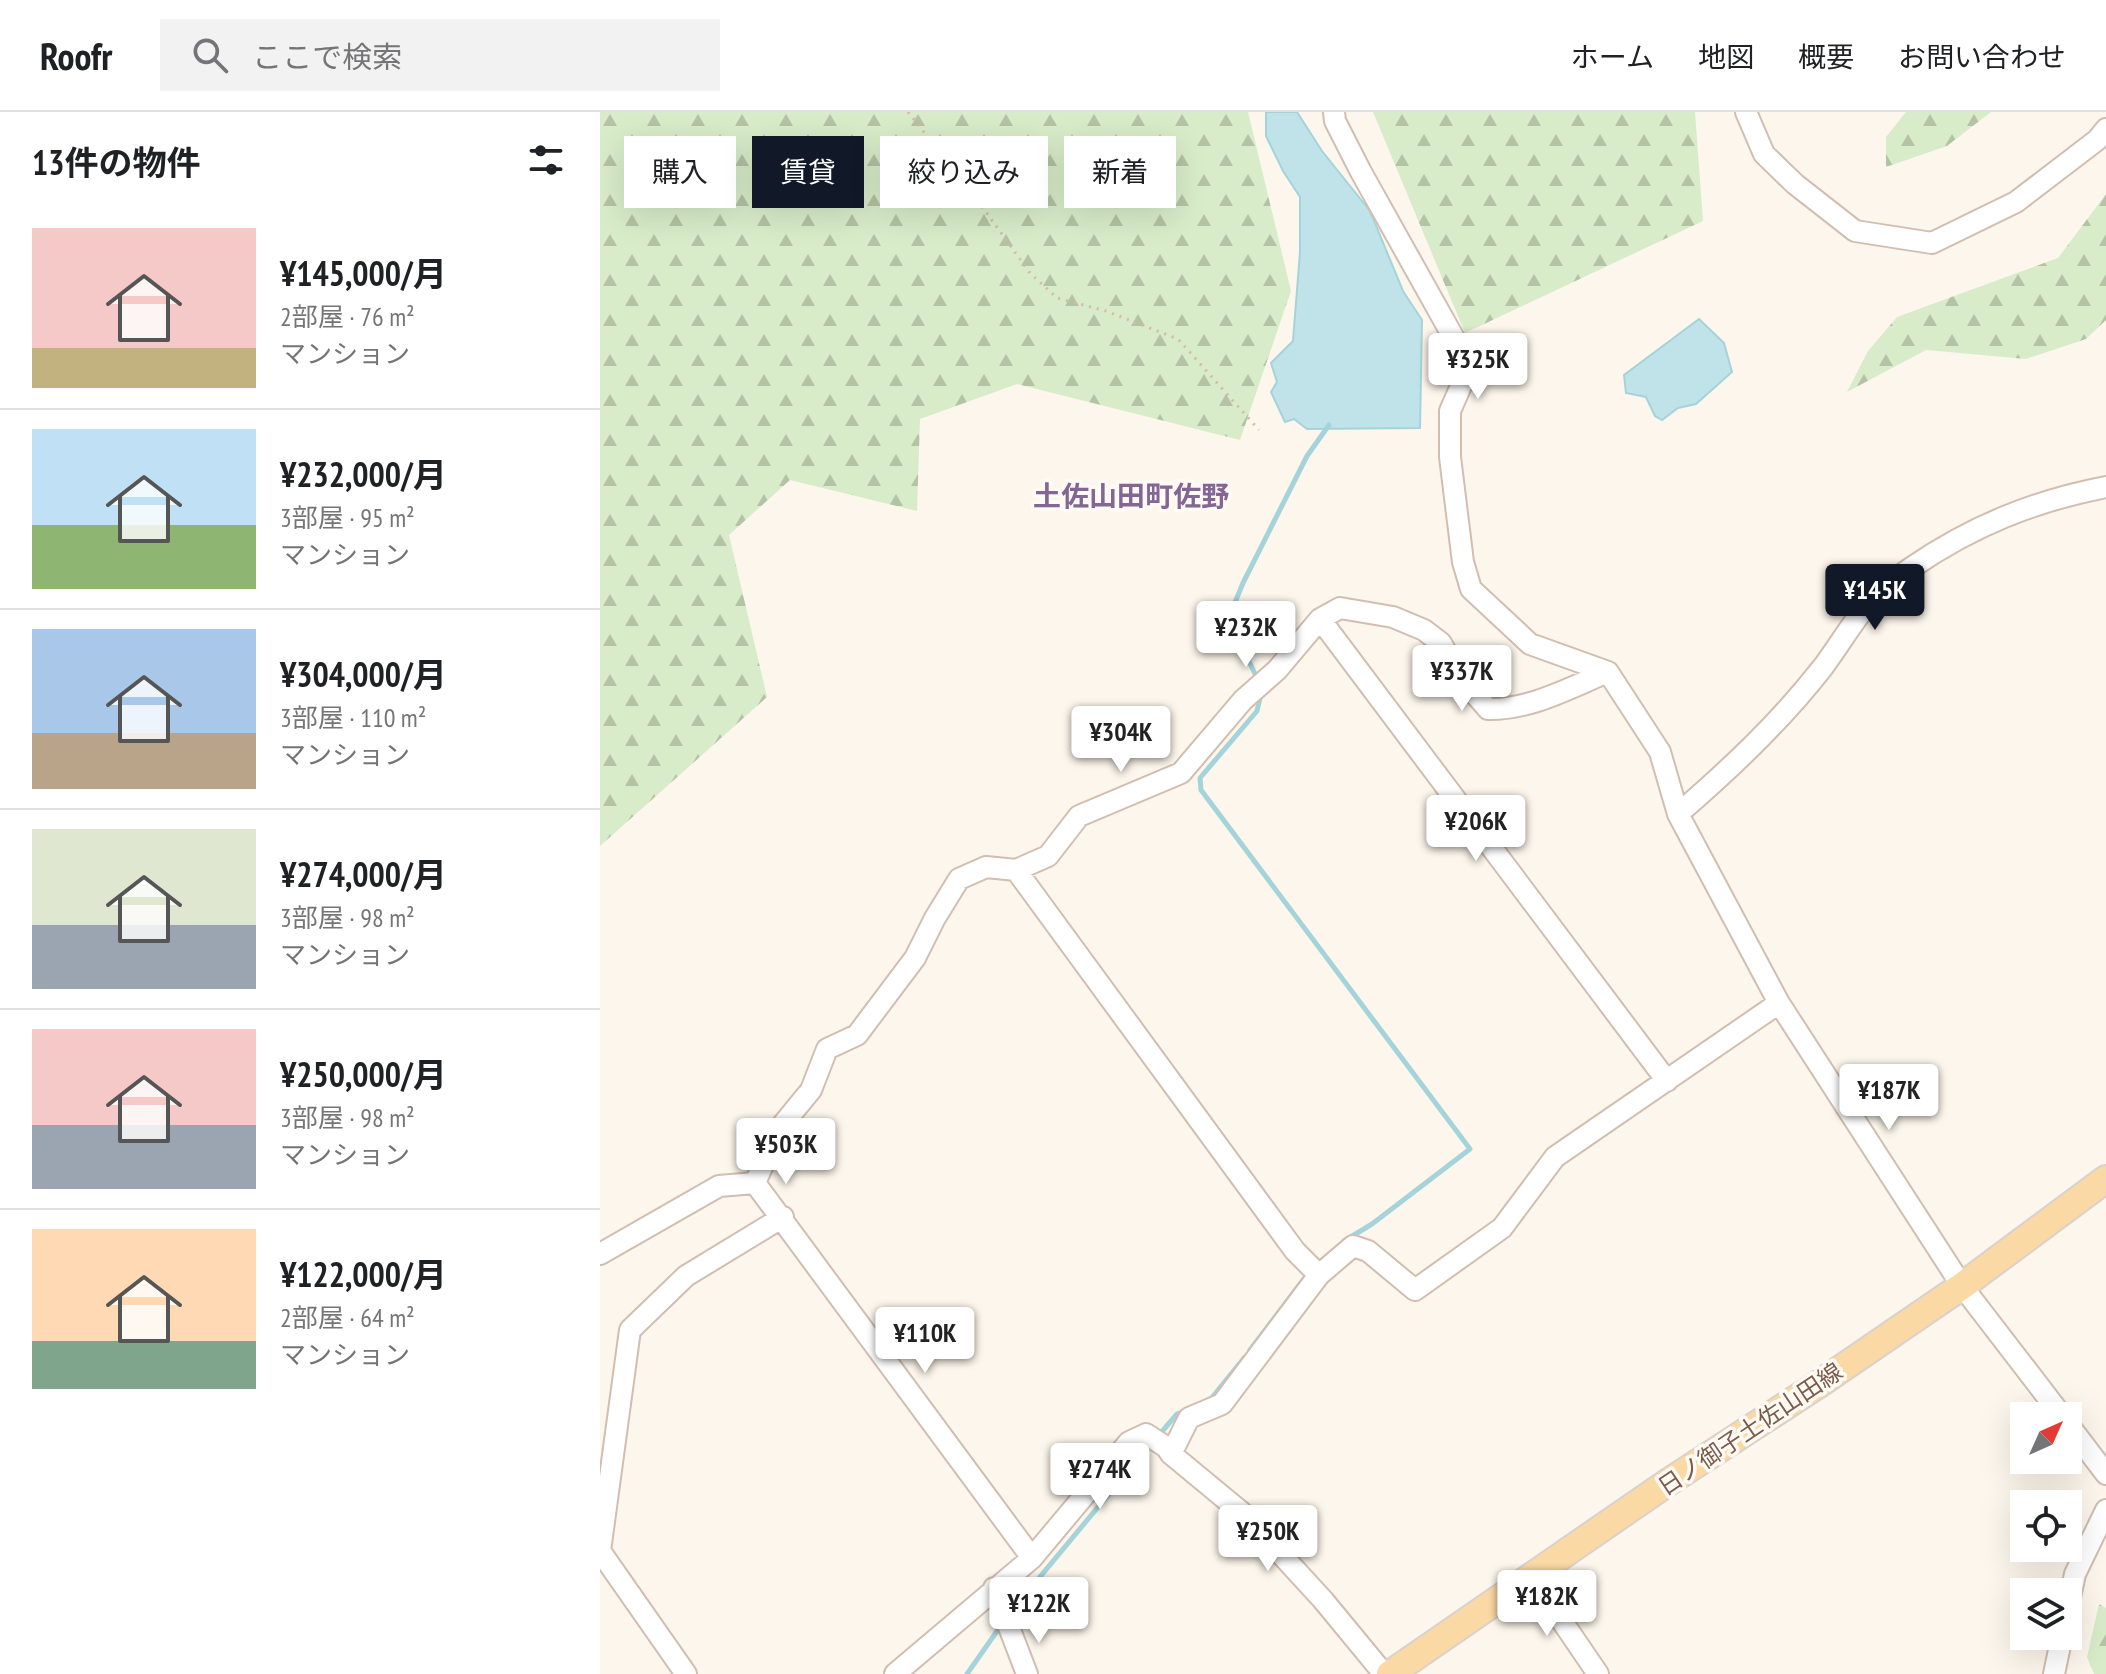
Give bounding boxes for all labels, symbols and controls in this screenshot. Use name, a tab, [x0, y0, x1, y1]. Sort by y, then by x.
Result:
search box	[160, 19, 720, 91]
text: Roofr	[40, 31, 112, 80]
icon: search	[188, 33, 232, 77]
text: ここで検索	[252, 37, 402, 76]
text: ホーム	[1571, 38, 1654, 75]
text: 地図	[1698, 38, 1754, 75]
text: 概要	[1798, 38, 1854, 75]
text: お問い合わせ	[1898, 38, 2066, 75]
chip: 購入	[624, 136, 736, 208]
chip: 賃貸	[752, 136, 864, 208]
chip: 絞り込み	[880, 136, 1048, 208]
chip: 新着	[1064, 136, 1176, 208]
icon: filters	[524, 138, 568, 182]
text: 13件の物件	[32, 140, 201, 184]
text: ¥145,000/月	[280, 251, 447, 295]
icon: home	[96, 260, 192, 356]
text: 2部屋 · 76 m²	[280, 300, 415, 333]
pin: ¥325K	[1422, 333, 1534, 401]
text: マンション	[280, 337, 410, 370]
text: ¥325K	[1446, 342, 1510, 375]
text: ¥232,000/月	[280, 452, 447, 496]
icon: home	[96, 461, 192, 557]
district label: 土佐山田町佐野	[1033, 477, 1229, 514]
text: 3部屋 · 95 m²	[280, 501, 415, 534]
text: マンション	[280, 538, 410, 571]
pin: ¥145K	[1819, 564, 1931, 632]
text: ¥145K	[1843, 573, 1907, 606]
pin: ¥232K	[1190, 601, 1302, 669]
text: ¥232K	[1214, 610, 1278, 643]
pin: ¥337K	[1406, 645, 1518, 713]
text: ¥304,000/月	[280, 652, 447, 696]
text: ¥337K	[1430, 654, 1494, 687]
icon: home	[96, 661, 192, 757]
text: 3部屋 · 110 m²	[280, 701, 426, 734]
pin: ¥304K	[1065, 706, 1177, 774]
text: ¥304K	[1089, 715, 1153, 748]
text: マンション	[280, 738, 410, 771]
pin: ¥206K	[1420, 795, 1532, 863]
text: ¥206K	[1444, 804, 1508, 837]
text: ¥274,000/月	[280, 852, 447, 896]
icon: home	[96, 861, 192, 957]
text: 3部屋 · 98 m²	[280, 901, 415, 934]
text: マンション	[280, 938, 410, 971]
text: ¥250,000/月	[280, 1052, 447, 1096]
icon: home	[96, 1061, 192, 1157]
pin: ¥187K	[1833, 1064, 1945, 1132]
text: ¥187K	[1857, 1073, 1921, 1106]
text: 3部屋 · 98 m²	[280, 1101, 415, 1134]
pin: ¥503K	[730, 1118, 842, 1186]
text: ¥503K	[754, 1127, 818, 1160]
text: マンション	[280, 1138, 410, 1171]
text: ¥122,000/月	[280, 1252, 447, 1296]
icon: home	[96, 1261, 192, 1357]
text: 2部屋 · 64 m²	[280, 1301, 415, 1334]
pin: ¥110K	[869, 1307, 981, 1375]
text: ¥110K	[893, 1316, 957, 1349]
text: マンション	[280, 1338, 410, 1371]
street label: 日ノ御子土佐山田線	[1652, 1356, 1848, 1502]
north arrow	[2010, 1402, 2082, 1474]
map controls	[2010, 1402, 2082, 1650]
pin: ¥274K	[1044, 1443, 1156, 1511]
text: ¥274K	[1068, 1452, 1132, 1485]
button: locate	[2010, 1490, 2082, 1562]
pin: ¥250K	[1212, 1505, 1324, 1573]
text: ¥250K	[1236, 1514, 1300, 1547]
pin: ¥182K	[1491, 1570, 1603, 1638]
pin: ¥122K	[983, 1577, 1095, 1645]
button: layers	[2010, 1578, 2082, 1650]
text: ¥182K	[1515, 1579, 1579, 1612]
text: ¥122K	[1007, 1586, 1071, 1619]

